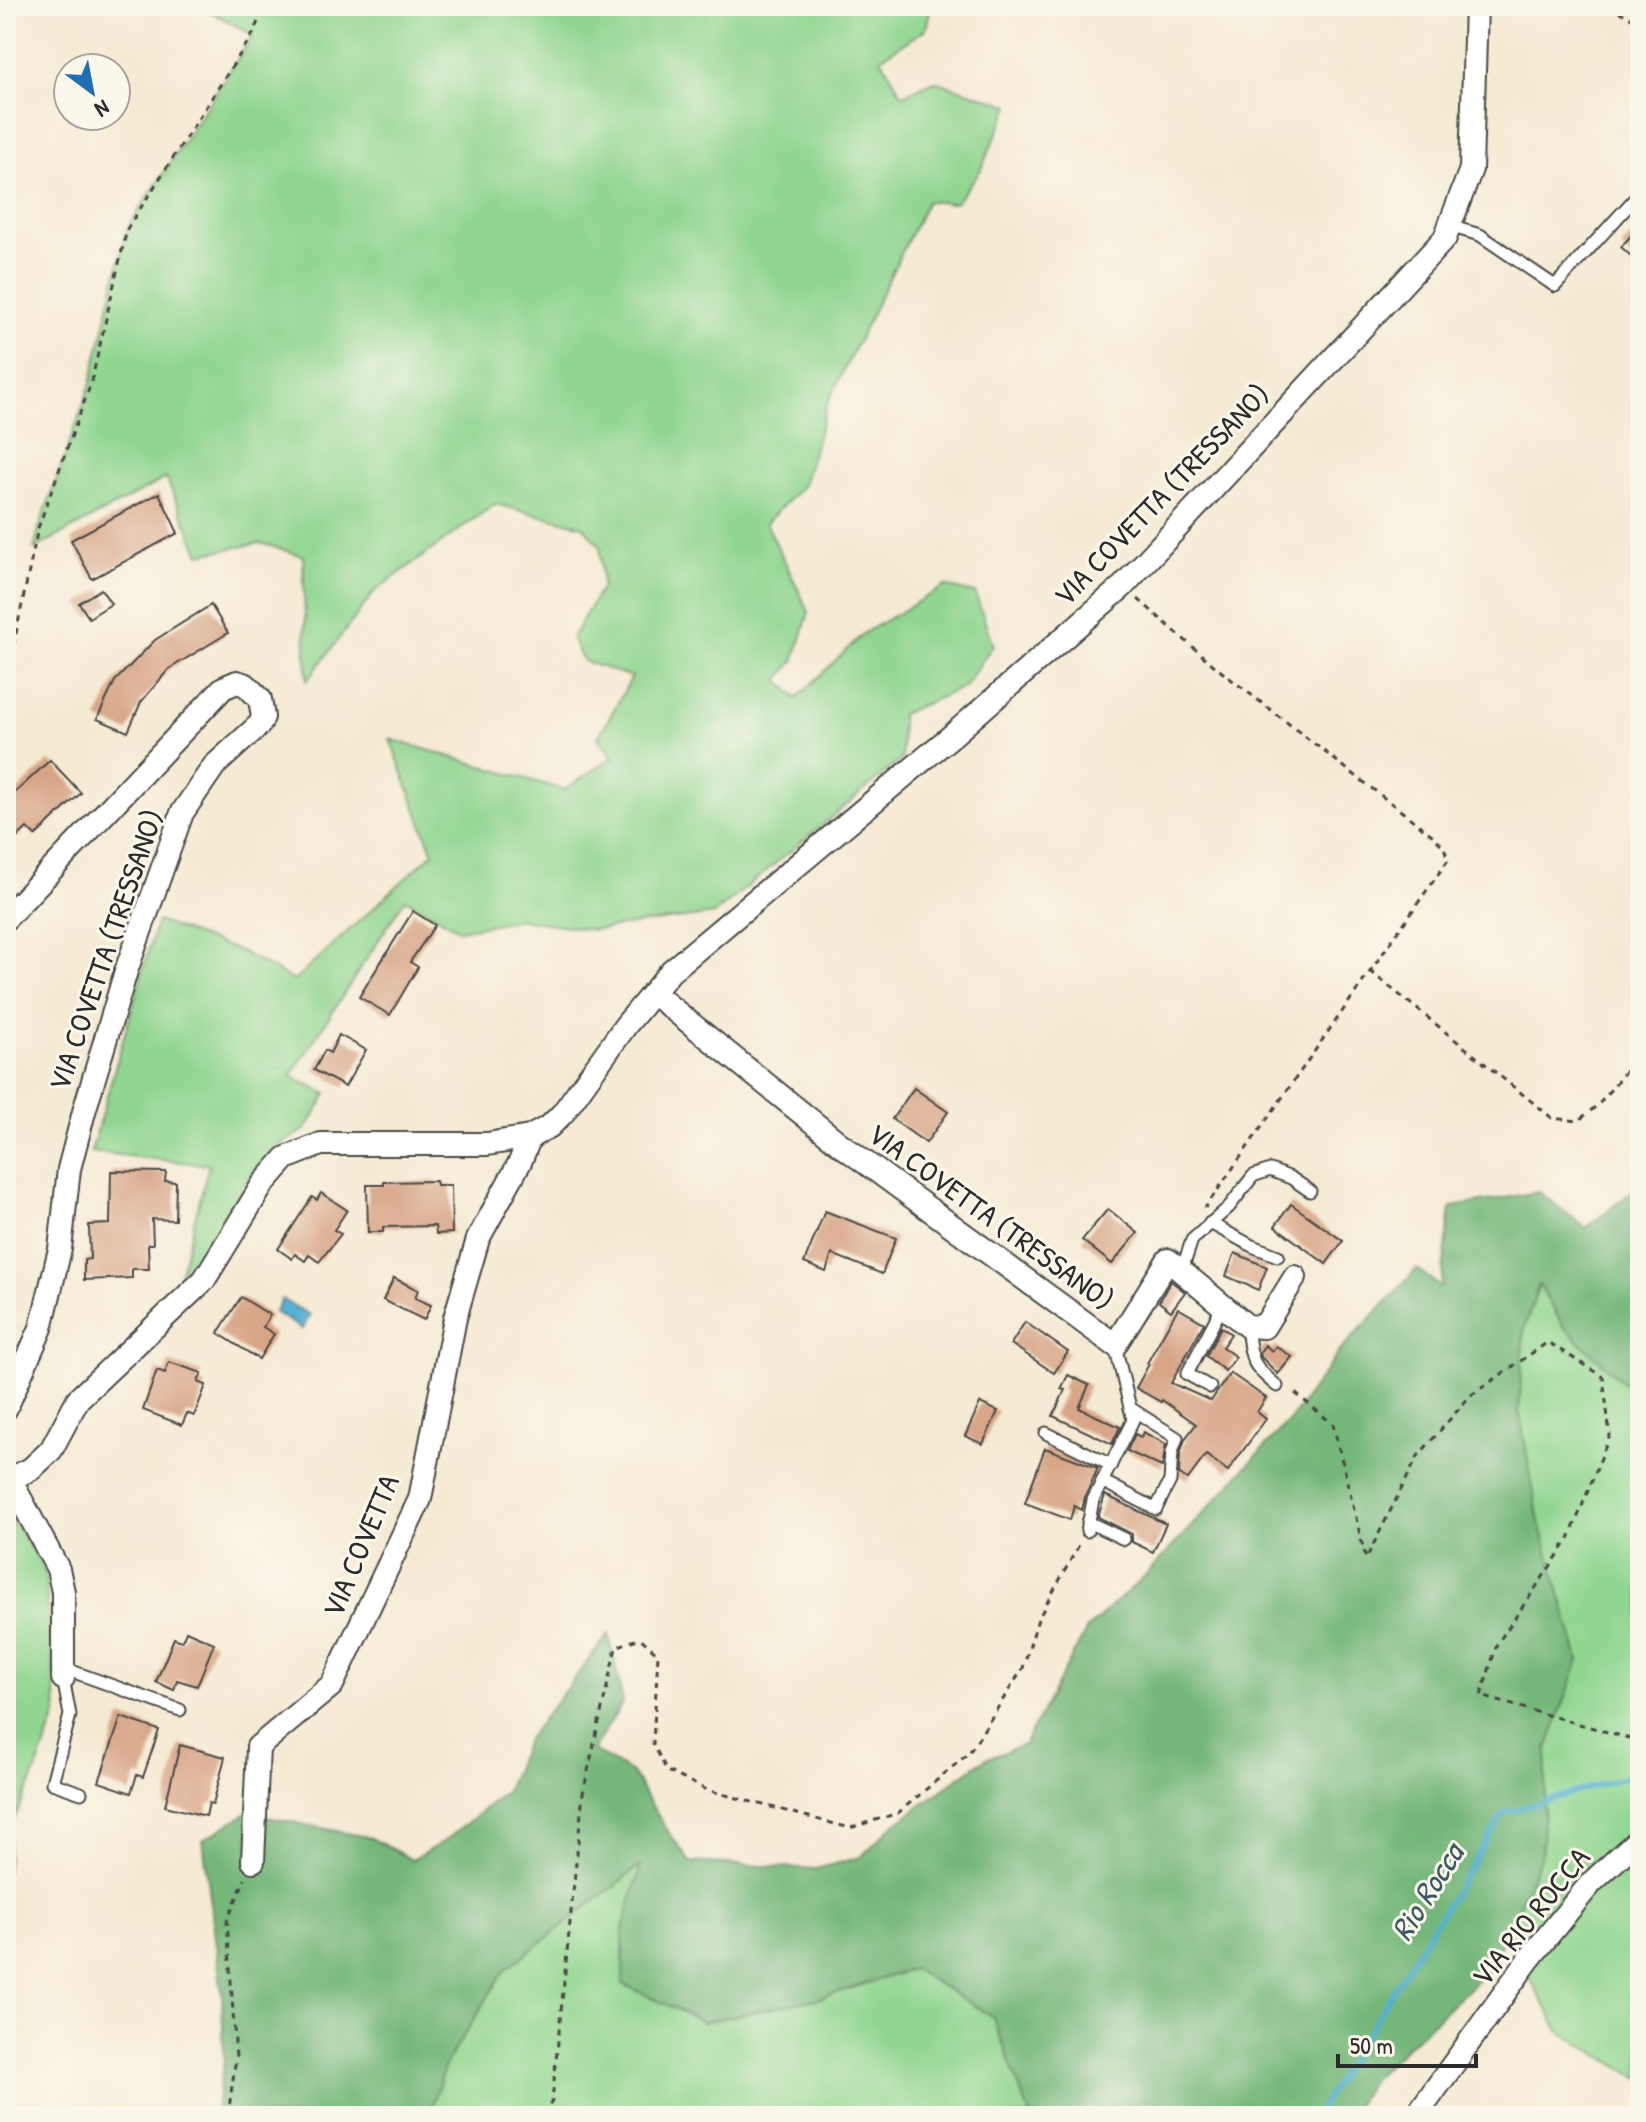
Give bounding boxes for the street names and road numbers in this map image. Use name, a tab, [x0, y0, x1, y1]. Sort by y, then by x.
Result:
street label: VIA COVETTA (TRESSANO)	[1044, 374, 1278, 614]
street label: VIA COVETTA (TRESSANO)	[38, 804, 172, 1096]
street label: VIA COVETTA (TRESSANO)	[861, 1113, 1123, 1319]
street label: VIA COVETTA	[312, 1468, 408, 1623]
street label: VIA RIO ROCCA	[1462, 1838, 1599, 1994]

